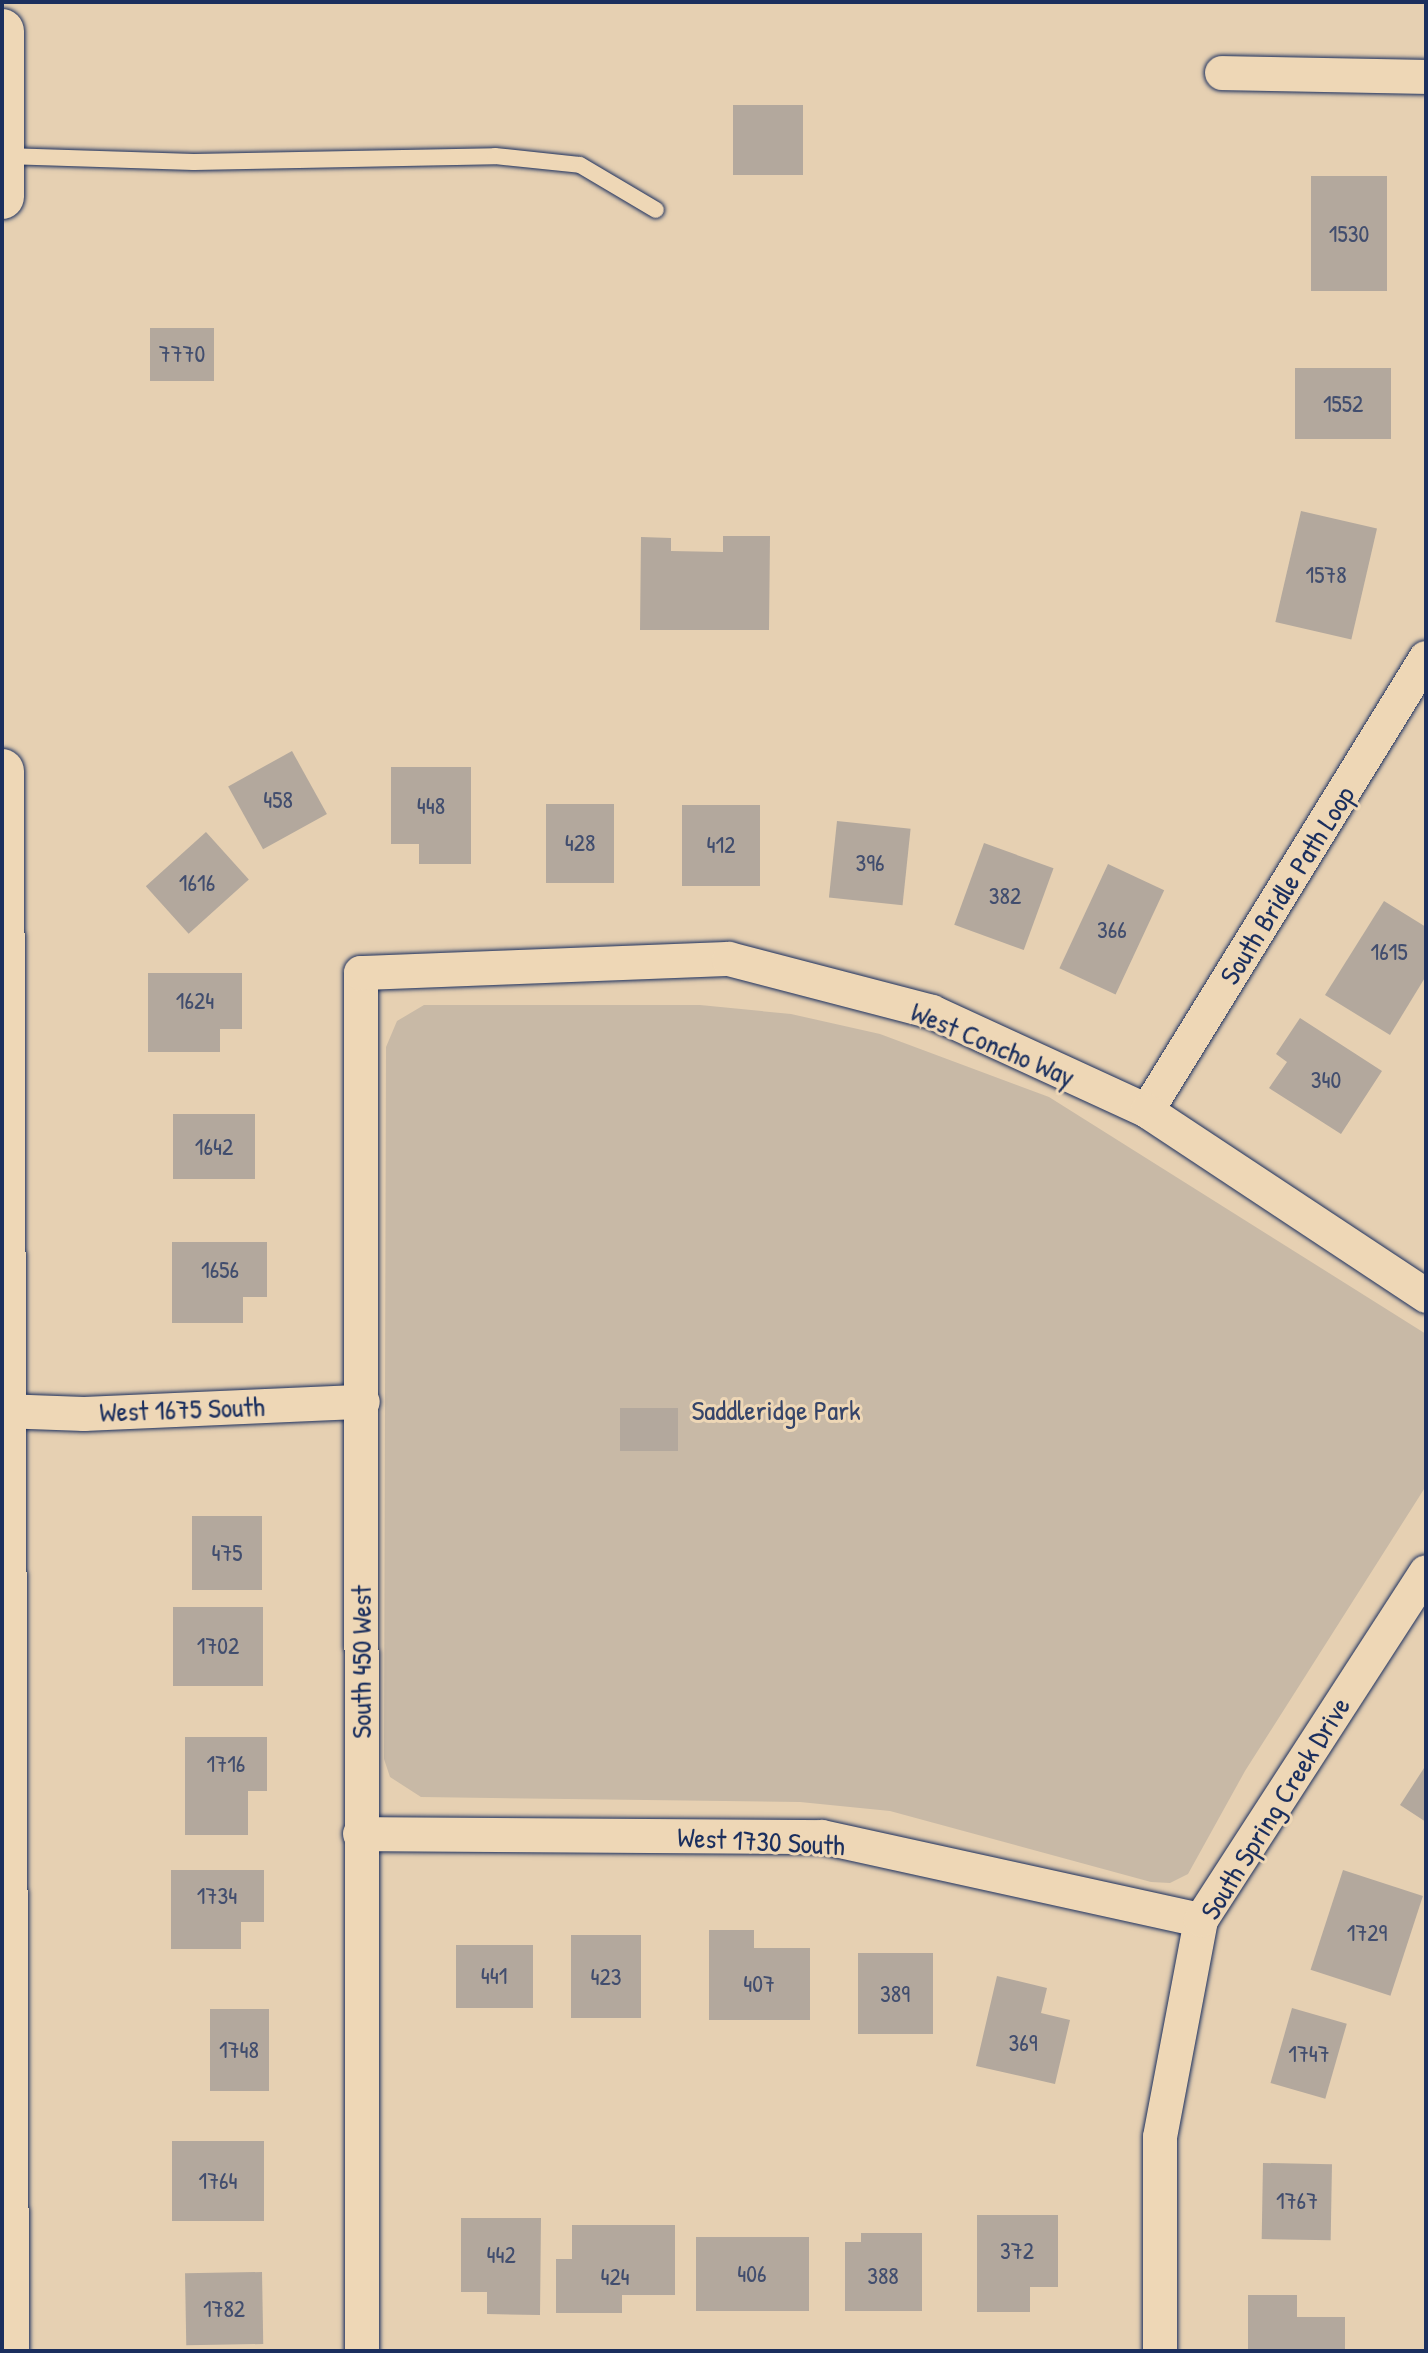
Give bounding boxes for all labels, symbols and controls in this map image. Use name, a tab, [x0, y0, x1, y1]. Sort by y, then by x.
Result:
house number: 1530	[1329, 220, 1369, 248]
house number: 7770	[159, 340, 205, 368]
house number: 1552	[1323, 390, 1363, 418]
house number: 1578	[1305, 561, 1347, 589]
street label: South Bridle Path Loop	[1212, 780, 1362, 990]
house number: 458	[263, 786, 293, 814]
house number: 448	[417, 792, 445, 820]
house number: 428	[565, 829, 595, 857]
house number: 412	[707, 831, 735, 859]
house number: 396	[855, 849, 885, 877]
house number: 1616	[179, 869, 215, 897]
house number: 382	[989, 882, 1021, 910]
house number: 366	[1097, 916, 1127, 944]
house number: 1615	[1370, 938, 1408, 966]
house number: 1624	[176, 987, 214, 1015]
street label: West Concho Way	[906, 994, 1080, 1094]
house number: 340	[1311, 1066, 1341, 1094]
house number: 1642	[195, 1133, 233, 1161]
house number: 1656	[201, 1256, 239, 1284]
street label: West 1675 South	[99, 1389, 265, 1429]
park label: Saddleridge Park	[691, 1393, 861, 1427]
house number: 475	[211, 1539, 243, 1567]
street label: South 450 West	[344, 1585, 378, 1739]
house number: 1702	[197, 1632, 239, 1660]
street label: South Spring Creek Drive	[1193, 1691, 1357, 1925]
house number: 1716	[207, 1750, 245, 1778]
street label: West 1730 South	[676, 1820, 846, 1862]
house number: 1734	[197, 1882, 237, 1910]
house number: 1729	[1347, 1919, 1387, 1947]
house number: 441	[481, 1962, 507, 1990]
house number: 423	[591, 1963, 621, 1991]
house number: 407	[743, 1970, 775, 1998]
house number: 389	[880, 1980, 910, 2008]
house number: 369	[1008, 2029, 1038, 2057]
house number: 1748	[219, 2036, 259, 2064]
house number: 1747	[1288, 2040, 1330, 2068]
house number: 1764	[198, 2167, 238, 2195]
house number: 1767	[1276, 2187, 1318, 2215]
house number: 372	[1000, 2237, 1034, 2265]
house number: 442	[486, 2241, 516, 2269]
house number: 406	[737, 2260, 767, 2288]
house number: 388	[867, 2262, 899, 2290]
house number: 424	[600, 2263, 630, 2291]
house number: 1782	[203, 2295, 245, 2323]

